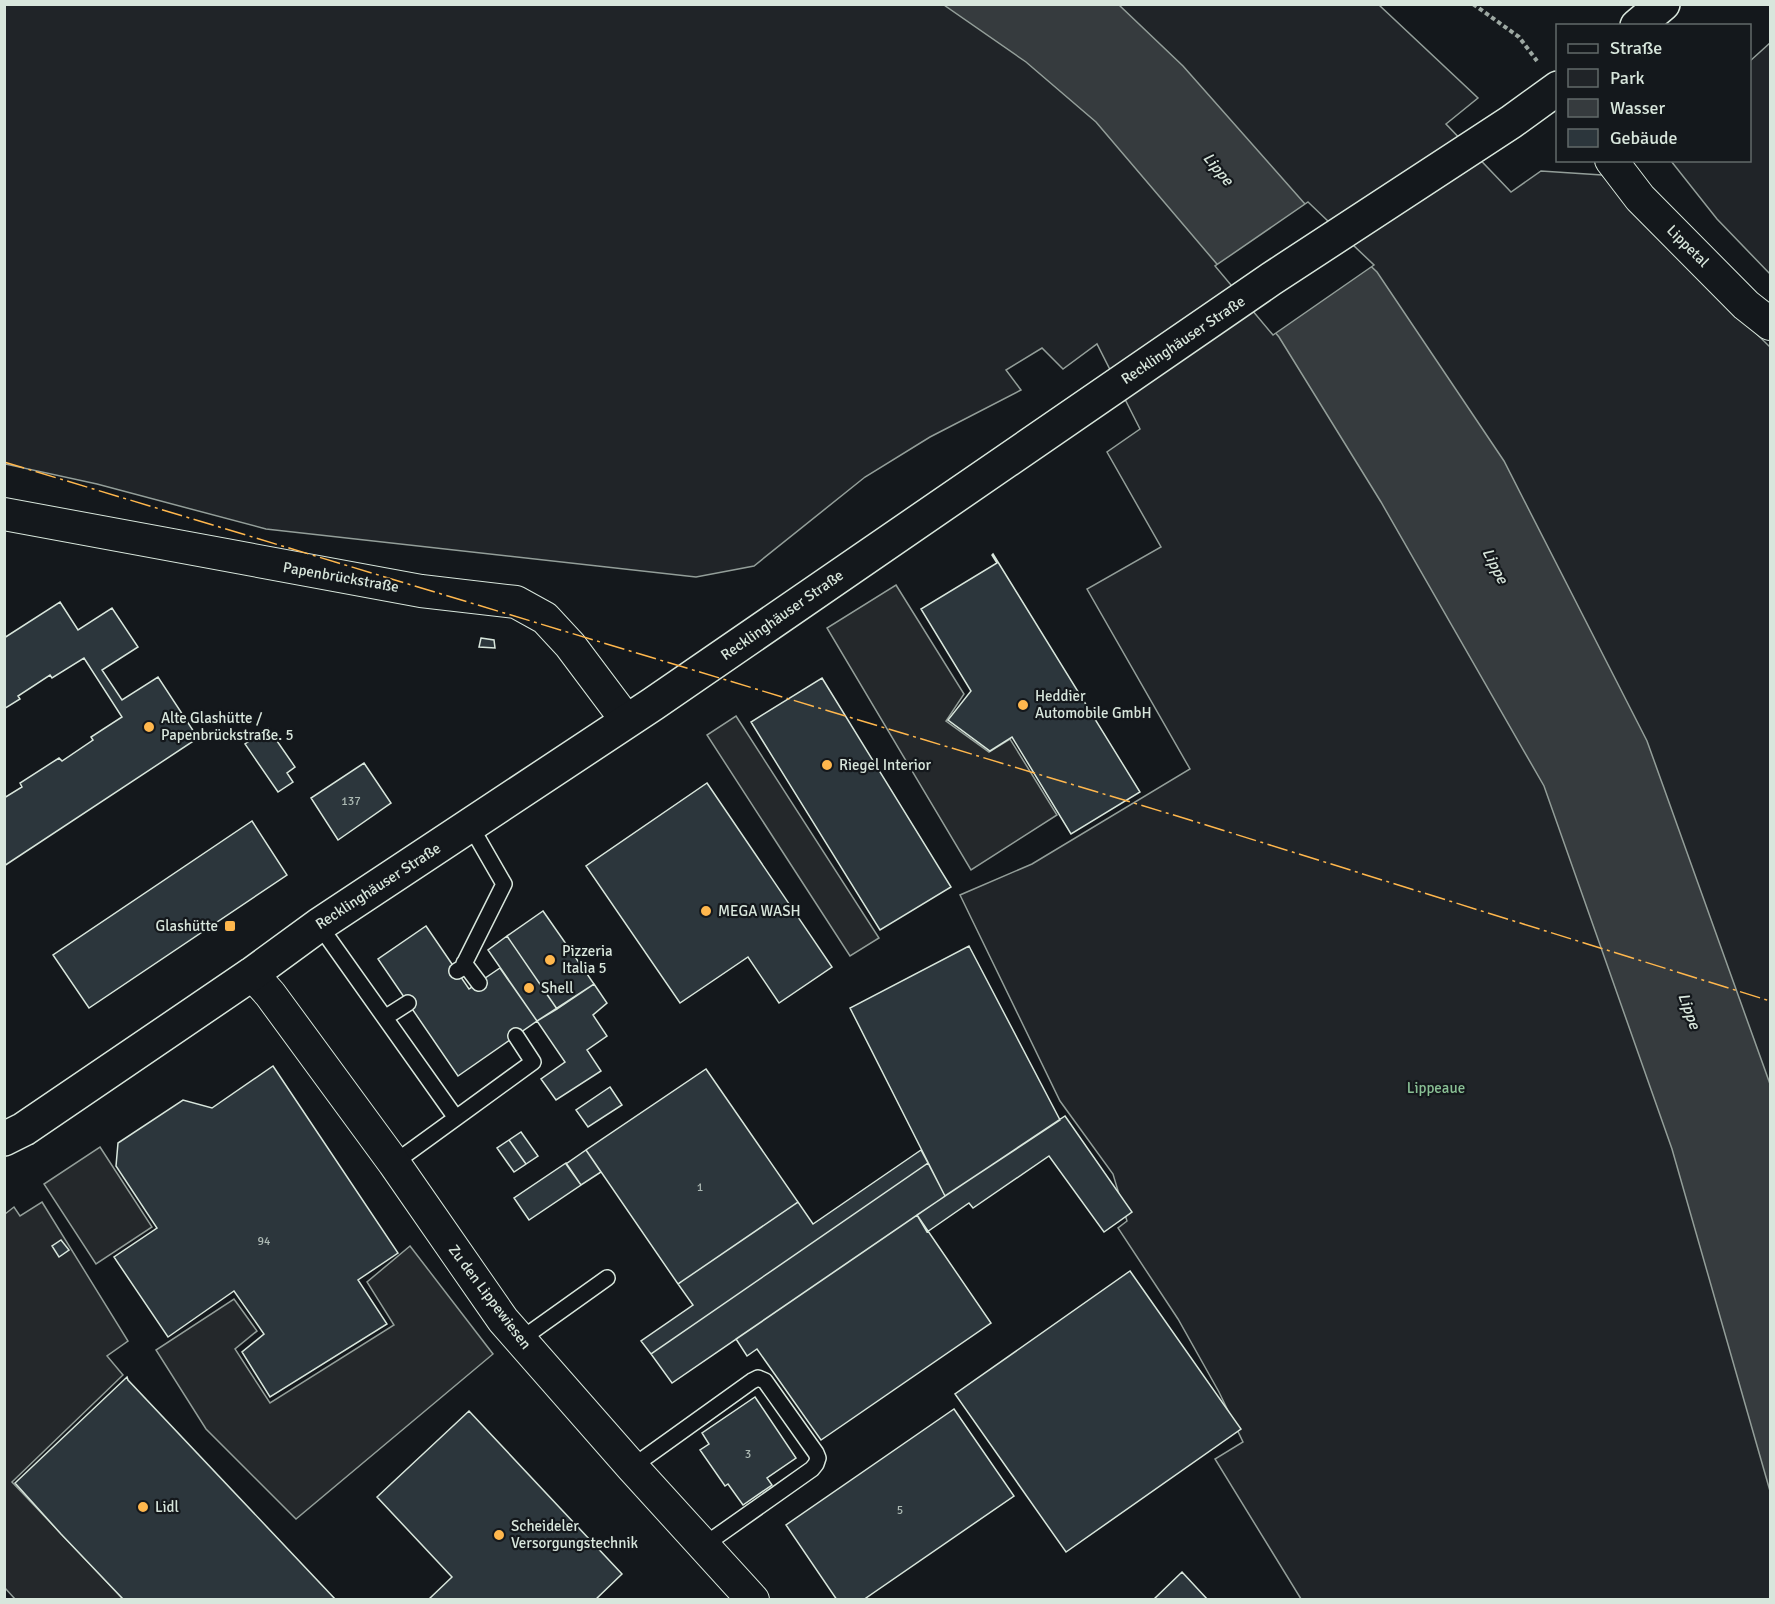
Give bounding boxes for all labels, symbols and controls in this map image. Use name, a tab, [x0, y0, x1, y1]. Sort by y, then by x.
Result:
legend	[1556, 24, 1751, 162]
text: Straße	[1610, 37, 1662, 59]
text: Park	[1610, 67, 1645, 89]
text: Wasser	[1610, 97, 1666, 119]
text: Gebäude	[1610, 127, 1678, 149]
water label: Lippe	[1198, 148, 1238, 190]
street label: Lippetal	[1663, 221, 1713, 271]
street label: Recklinghäuser Straße	[1118, 292, 1248, 388]
water label: Lippe	[1478, 545, 1513, 588]
street label: Papenbrückstraße	[282, 558, 400, 596]
street label: Recklinghäuser Straße	[717, 566, 847, 664]
place label: Heddier Automobile GmbH	[1035, 687, 1152, 722]
marker: Heddier Automobile GmbH	[1016, 698, 1030, 712]
place label: Alte Glashütte / Papenbrückstraße. 5	[161, 709, 294, 744]
marker: Alte Glashütte / Papenbrückstraße. 5	[142, 720, 156, 734]
place label: Riegel Interior	[839, 756, 932, 774]
marker: Riegel Interior	[820, 758, 834, 772]
house number: 137	[341, 794, 361, 809]
street label: Recklinghäuser Straße	[312, 839, 444, 933]
place label: MEGA WASH	[718, 902, 801, 920]
marker: MEGA WASH	[699, 904, 713, 918]
place label: Glashütte	[156, 917, 218, 935]
marker: Glashütte	[223, 919, 237, 933]
place label: Pizzeria Italia 5	[562, 942, 613, 977]
marker: Pizzeria Italia 5	[543, 953, 557, 967]
place label: Shell	[541, 979, 574, 997]
marker: Shell	[522, 981, 536, 995]
water label: Lippe	[1673, 990, 1705, 1033]
park label: Lippeaue	[1407, 1079, 1465, 1097]
house number: 1	[697, 1180, 703, 1195]
house number: 94	[258, 1234, 271, 1249]
street label: Zu den Lippewiesen	[445, 1241, 535, 1353]
house number: 3	[745, 1447, 751, 1462]
place label: Lidl	[155, 1498, 179, 1516]
marker: Lidl	[136, 1500, 150, 1514]
house number: 5	[897, 1503, 903, 1518]
place label: Scheideler Versorgungstechnik	[511, 1517, 639, 1552]
marker: Scheideler Versorgungstechnik	[492, 1528, 506, 1542]

